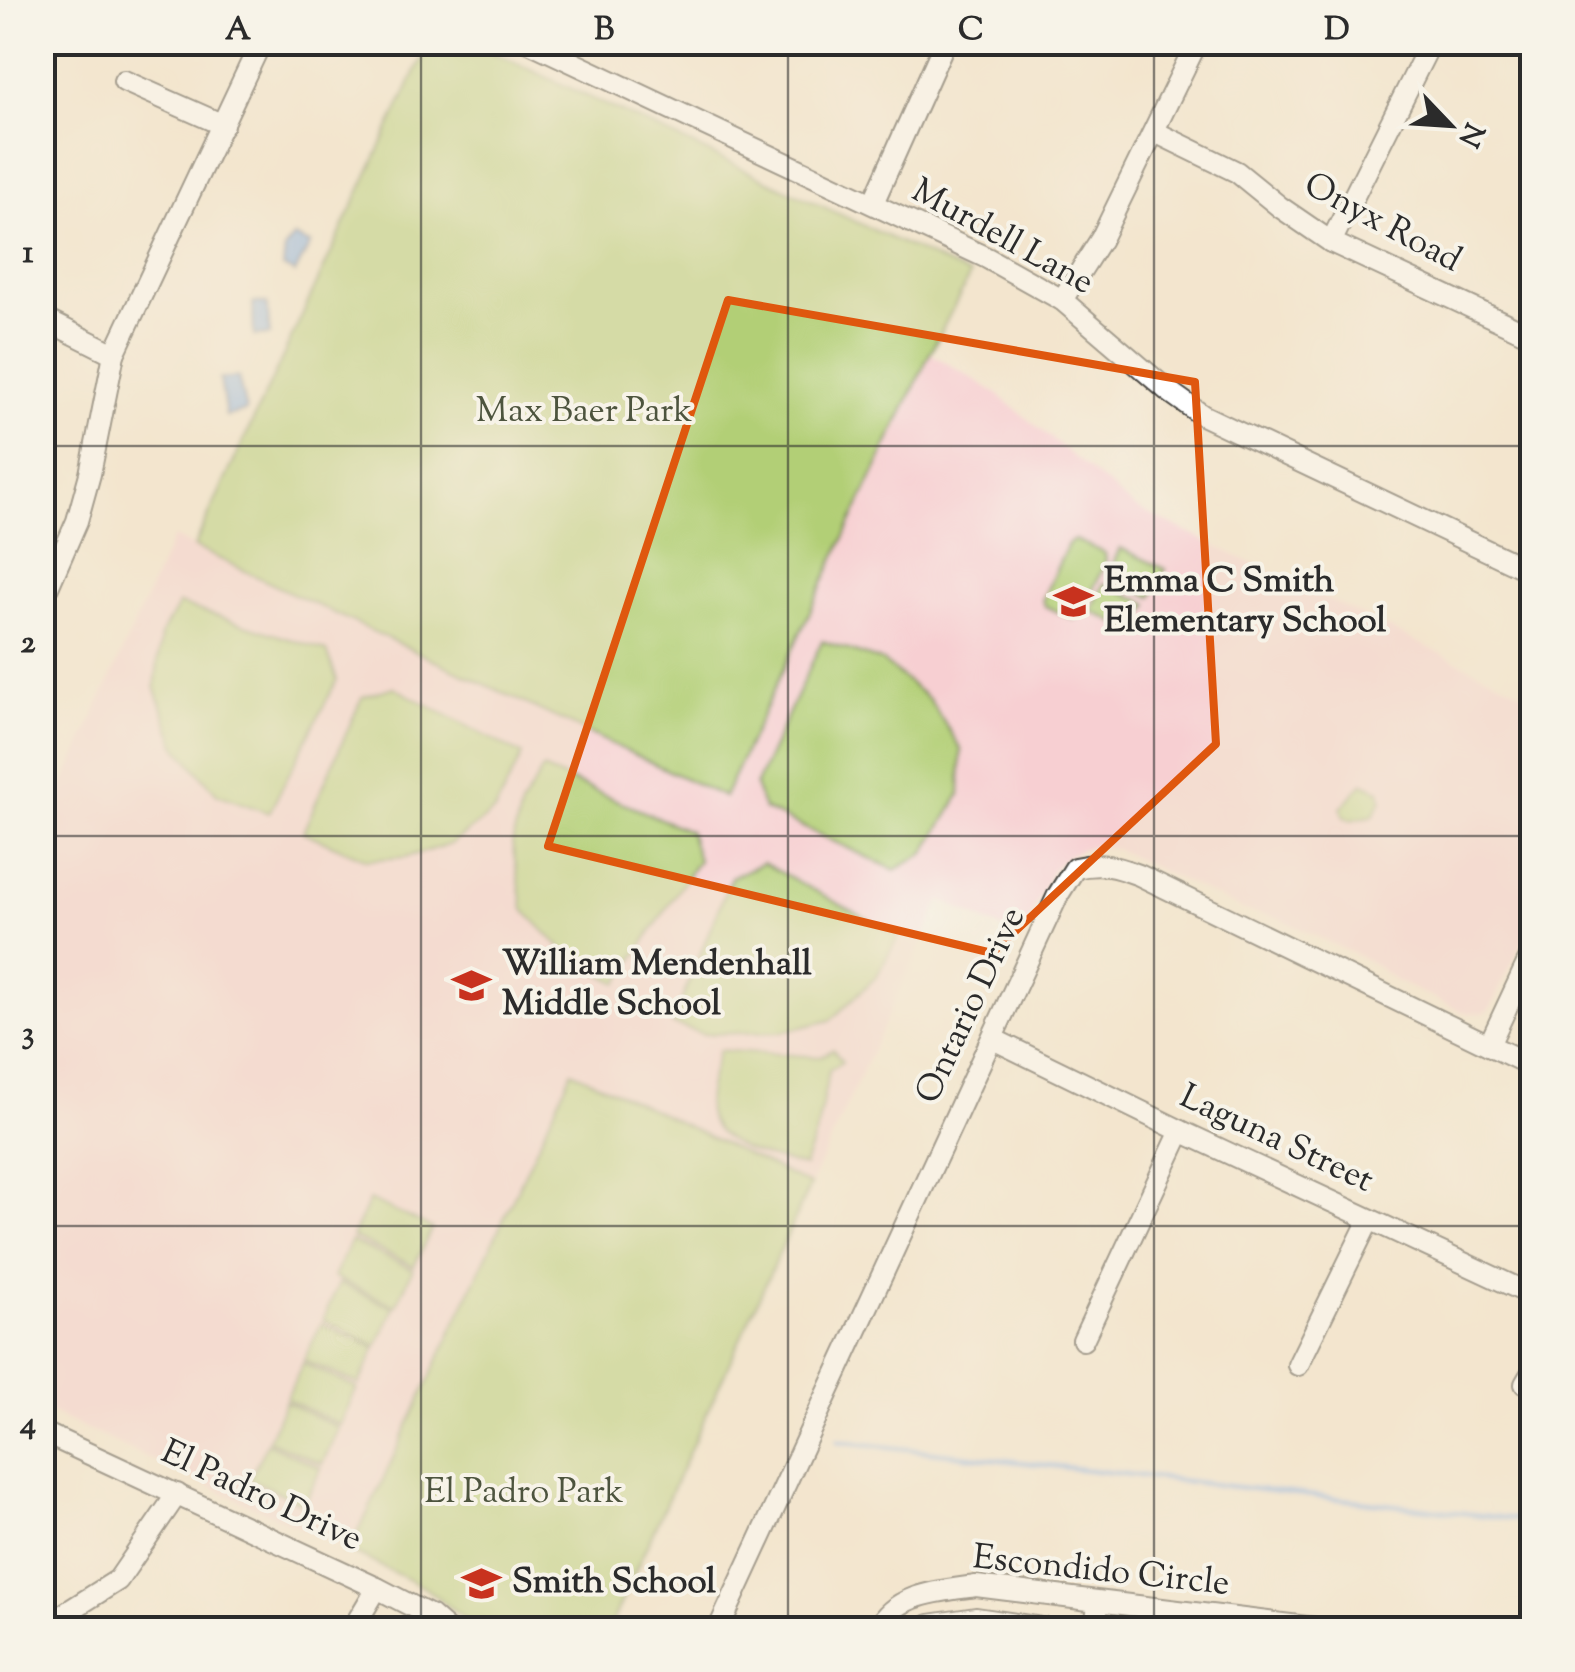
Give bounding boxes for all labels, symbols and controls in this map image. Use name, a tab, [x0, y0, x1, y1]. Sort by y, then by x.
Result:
text: A	[225, 8, 251, 54]
text: B	[594, 8, 614, 54]
text: C	[958, 8, 984, 54]
text: D	[1324, 8, 1350, 54]
north arrow	[1400, 75, 1500, 175]
text: N	[1447, 116, 1493, 153]
street label: Onyx Road	[1294, 161, 1470, 287]
street label: Murdell Lane	[902, 167, 1102, 309]
text: 1	[23, 231, 34, 277]
park label: Max Baer Park	[476, 387, 692, 438]
place label: Emma C Smith Elementary School	[1104, 557, 1387, 648]
school or university icon: Emma C Smith Elementary School	[1053, 581, 1095, 623]
text: 2	[21, 621, 36, 667]
street label: Ontario Drive	[904, 899, 1040, 1113]
place label: William Mendenhall Middle School	[502, 940, 812, 1031]
school or university icon: William Mendenhall Middle School	[451, 964, 493, 1006]
text: 3	[22, 1012, 34, 1058]
street label: Laguna Street	[1171, 1073, 1381, 1207]
text: 4	[19, 1402, 36, 1448]
street label: El Padro Drive	[152, 1428, 370, 1566]
park label: El Padro Park	[424, 1468, 624, 1519]
street label: Escondido Circle	[970, 1533, 1232, 1611]
place label: Smith School	[512, 1558, 716, 1609]
school or university icon: Smith School	[461, 1562, 503, 1604]

